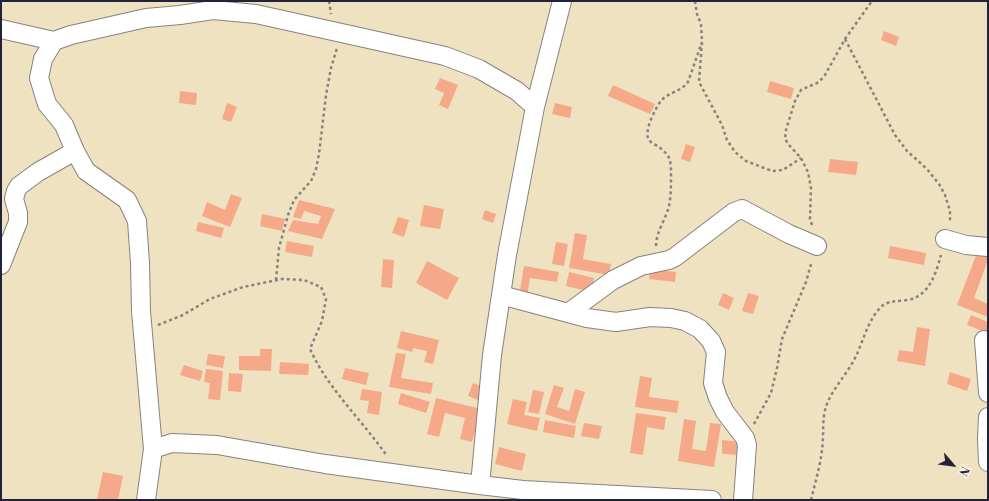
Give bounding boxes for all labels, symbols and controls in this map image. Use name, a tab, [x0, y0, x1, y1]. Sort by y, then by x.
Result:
north arrow	[933, 445, 973, 485]
text: N	[955, 463, 972, 478]

